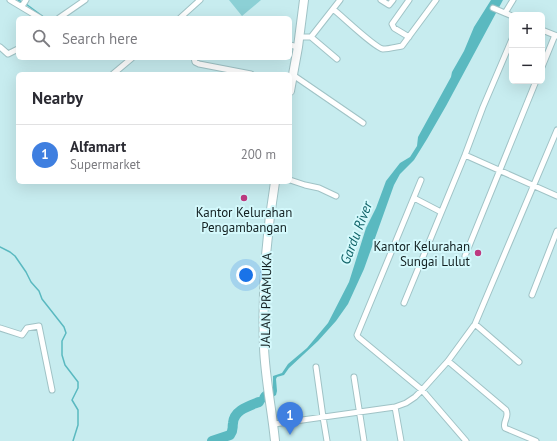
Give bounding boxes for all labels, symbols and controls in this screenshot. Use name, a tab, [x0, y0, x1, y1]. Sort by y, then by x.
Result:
map controls	[509, 12, 545, 84]
button: +	[509, 12, 545, 48]
search box	[16, 16, 292, 60]
icon: search	[30, 27, 52, 49]
text: Search here	[62, 29, 138, 48]
button: −	[509, 48, 545, 84]
text: Nearby	[32, 87, 83, 109]
text: Alfamart	[70, 137, 126, 156]
text: 1	[41, 146, 49, 163]
text: 200 m	[241, 146, 276, 163]
text: Supermarket	[70, 156, 140, 173]
marker: Kantor Kelurahan Pengambangan	[239, 193, 249, 203]
water label: Gardu River	[336, 198, 377, 267]
place label: Kantor Kelurahan Pengambangan	[196, 204, 292, 236]
place label: Kantor Kelurahan Sungai Lulut	[374, 238, 471, 270]
marker: Kantor Kelurahan Sungai Lulut	[473, 248, 483, 258]
street label: JALAN PRAMUKA	[257, 252, 275, 348]
your location	[236, 265, 256, 285]
pin: 1	[277, 402, 303, 435]

